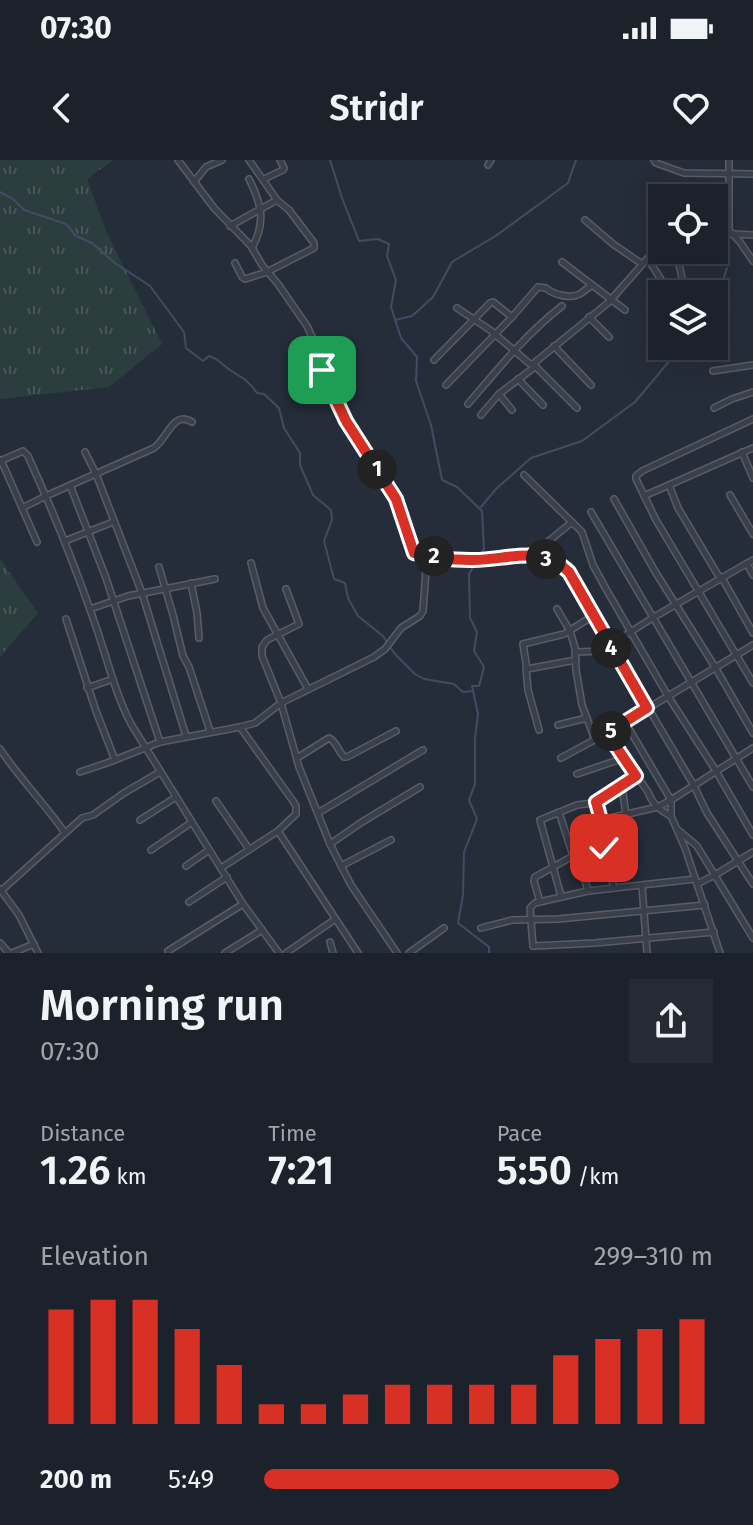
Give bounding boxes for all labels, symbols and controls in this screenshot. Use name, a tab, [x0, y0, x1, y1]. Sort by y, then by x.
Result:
text: 07:30	[40, 10, 112, 46]
icon: back	[40, 86, 84, 130]
text: Stridr	[329, 86, 424, 130]
icon: heart	[669, 86, 713, 130]
map controls	[648, 184, 728, 360]
button: locate	[648, 184, 728, 264]
button: layers	[648, 280, 728, 360]
pin	[288, 336, 356, 404]
icon: arrive	[300, 348, 344, 392]
pin: 1	[357, 449, 397, 489]
text: 1	[372, 455, 382, 482]
pin: 2	[414, 536, 454, 576]
pin: 3	[526, 539, 566, 579]
text: 2	[428, 542, 440, 569]
text: 3	[540, 545, 552, 572]
pin: 4	[591, 628, 631, 668]
text: 4	[605, 634, 617, 661]
pin: 5	[591, 711, 631, 751]
text: 5	[605, 717, 617, 744]
pin	[570, 814, 638, 882]
icon: check	[582, 826, 626, 870]
text: Morning run	[40, 979, 284, 1032]
button: share	[629, 979, 713, 1063]
text: 07:30	[40, 1036, 100, 1067]
text: Distance	[40, 1120, 125, 1147]
text: Time	[268, 1120, 317, 1147]
text: Pace	[497, 1120, 542, 1147]
text: 1.26	[40, 1147, 111, 1195]
text: 7:21	[268, 1147, 334, 1195]
text: 5:50	[497, 1147, 572, 1195]
text: km	[111, 1163, 147, 1190]
text: /km	[572, 1163, 619, 1190]
text: Elevation	[40, 1241, 149, 1272]
text: 299–310 m	[594, 1241, 713, 1272]
text: 200 m	[40, 1464, 112, 1495]
text: 5:49	[168, 1464, 214, 1495]

